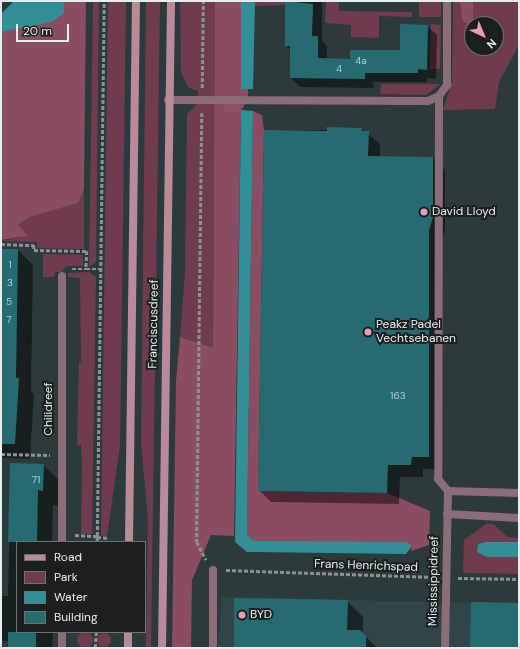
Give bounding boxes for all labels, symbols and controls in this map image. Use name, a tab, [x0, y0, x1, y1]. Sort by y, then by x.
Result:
scale bar	[18, 16, 71, 42]
north arrow	[464, 16, 504, 56]
text: 20 m	[23, 23, 52, 39]
text: N	[484, 36, 499, 52]
house number: 4a	[355, 55, 367, 67]
house number: 4	[336, 63, 342, 75]
place label: David Lloyd	[432, 205, 496, 219]
marker: David Lloyd	[419, 207, 429, 217]
house number: 1	[8, 259, 12, 271]
house number: 3	[7, 277, 13, 289]
street label: Franciscusdreef	[146, 279, 162, 369]
house number: 5	[6, 296, 12, 308]
house number: 7	[6, 314, 12, 326]
place label: Peakz Padel Vechtsebanen	[376, 318, 456, 346]
marker: Peakz Padel Vechtsebanen	[363, 327, 373, 337]
street label: Chilidreef	[42, 382, 56, 436]
house number: 163	[390, 390, 406, 402]
house number: 71	[32, 474, 40, 486]
street label: Mississippidreef	[426, 536, 442, 626]
legend	[16, 541, 146, 633]
text: Road	[54, 549, 82, 565]
street label: Frans Henrichspad	[314, 557, 418, 575]
text: Park	[54, 569, 78, 585]
text: Water	[54, 589, 87, 605]
place label: BYD	[250, 608, 272, 622]
text: Building	[54, 609, 98, 625]
marker: BYD	[237, 610, 247, 620]

